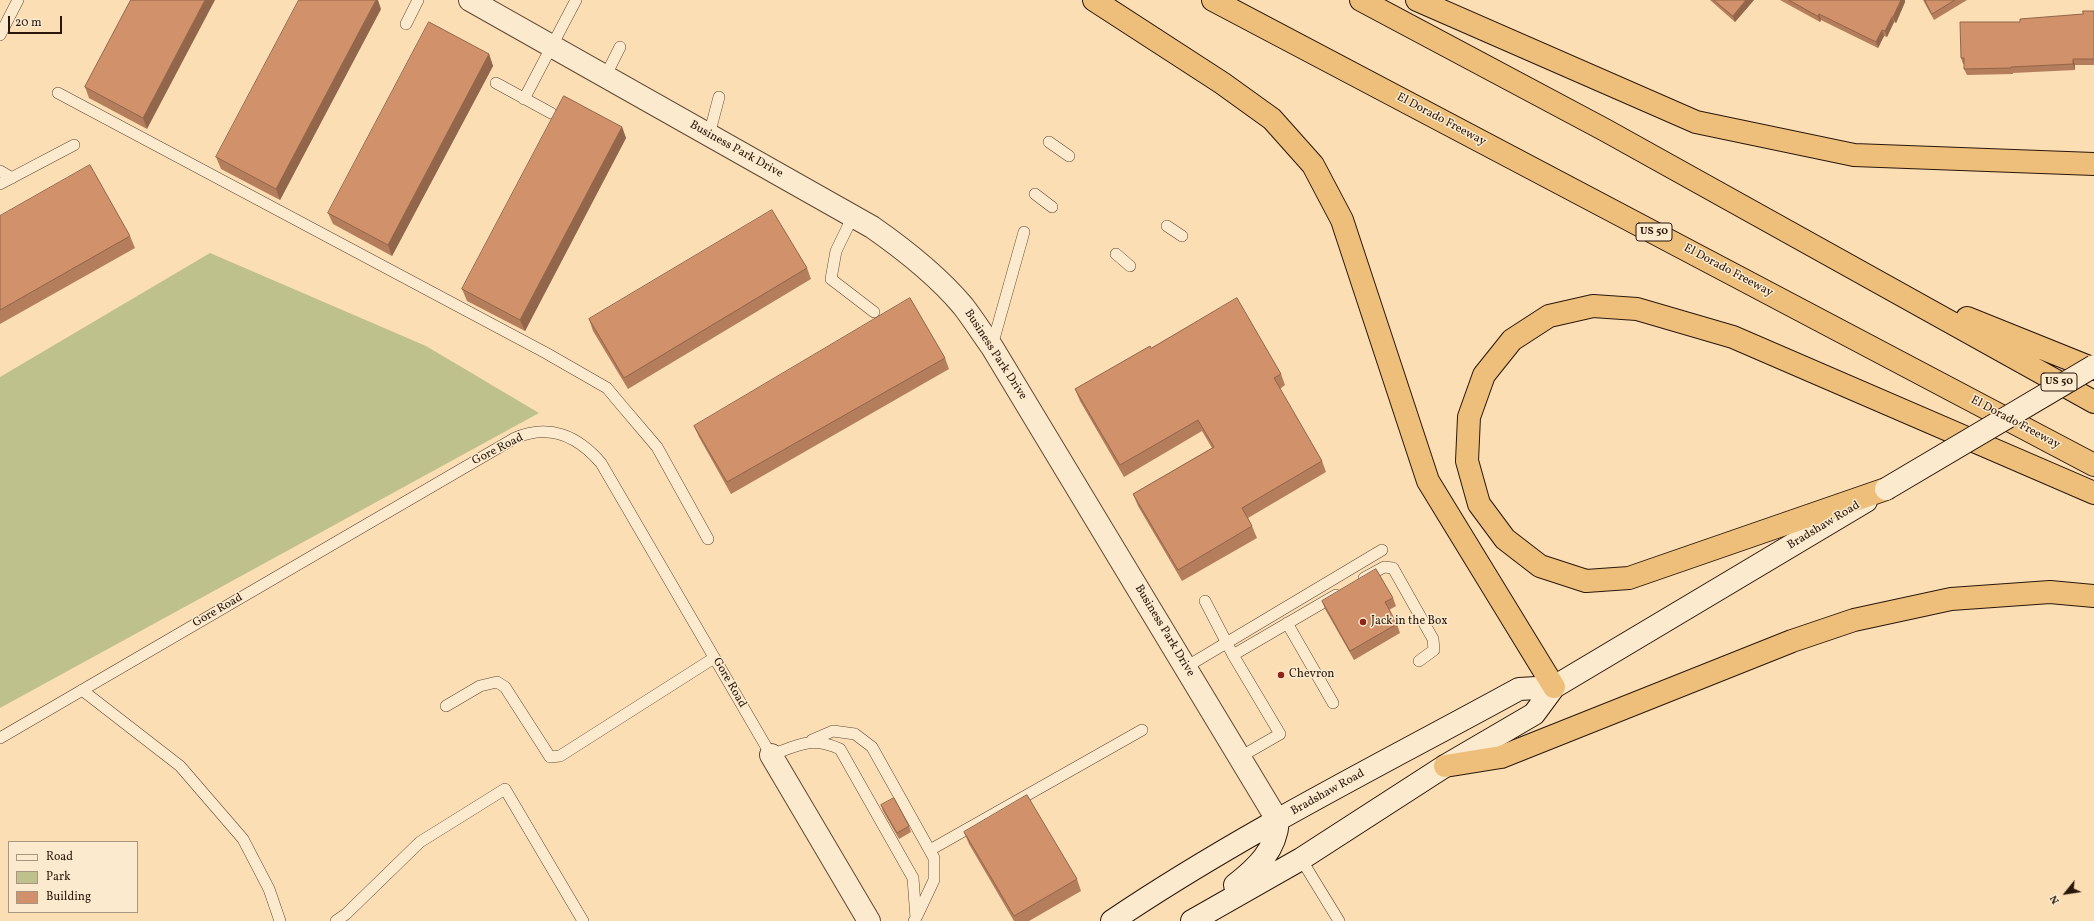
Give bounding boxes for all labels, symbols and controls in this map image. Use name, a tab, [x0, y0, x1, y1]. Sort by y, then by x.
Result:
scale bar	[10, 8, 64, 34]
text: 20 m	[15, 15, 42, 31]
street label: El Dorado Freeway	[1394, 90, 1488, 150]
street label: Business Park Drive	[687, 118, 785, 182]
road number: US 50	[1636, 223, 1672, 241]
street label: El Dorado Freeway	[1681, 241, 1775, 301]
street label: Business Park Drive	[960, 307, 1030, 403]
road number: US 50	[2041, 373, 2077, 391]
street label: El Dorado Freeway	[1968, 393, 2062, 453]
street label: Gore Road	[470, 431, 526, 469]
street label: Bradshaw Road	[1785, 499, 1863, 553]
street label: Business Park Drive	[1131, 582, 1197, 680]
street label: Gore Road	[190, 591, 246, 631]
place label: Jack in the Box	[1371, 615, 1447, 629]
marker: Jack in the Box	[1358, 617, 1368, 627]
street label: Gore Road	[709, 655, 749, 711]
place label: Chevron	[1289, 668, 1334, 682]
marker: Chevron	[1276, 670, 1286, 680]
street label: Bradshaw Road	[1289, 767, 1367, 819]
legend	[8, 841, 138, 913]
text: Road	[46, 849, 73, 865]
text: Park	[46, 869, 71, 885]
north arrow	[2046, 873, 2086, 913]
text: Building	[46, 889, 91, 905]
text: N	[2047, 892, 2064, 906]

